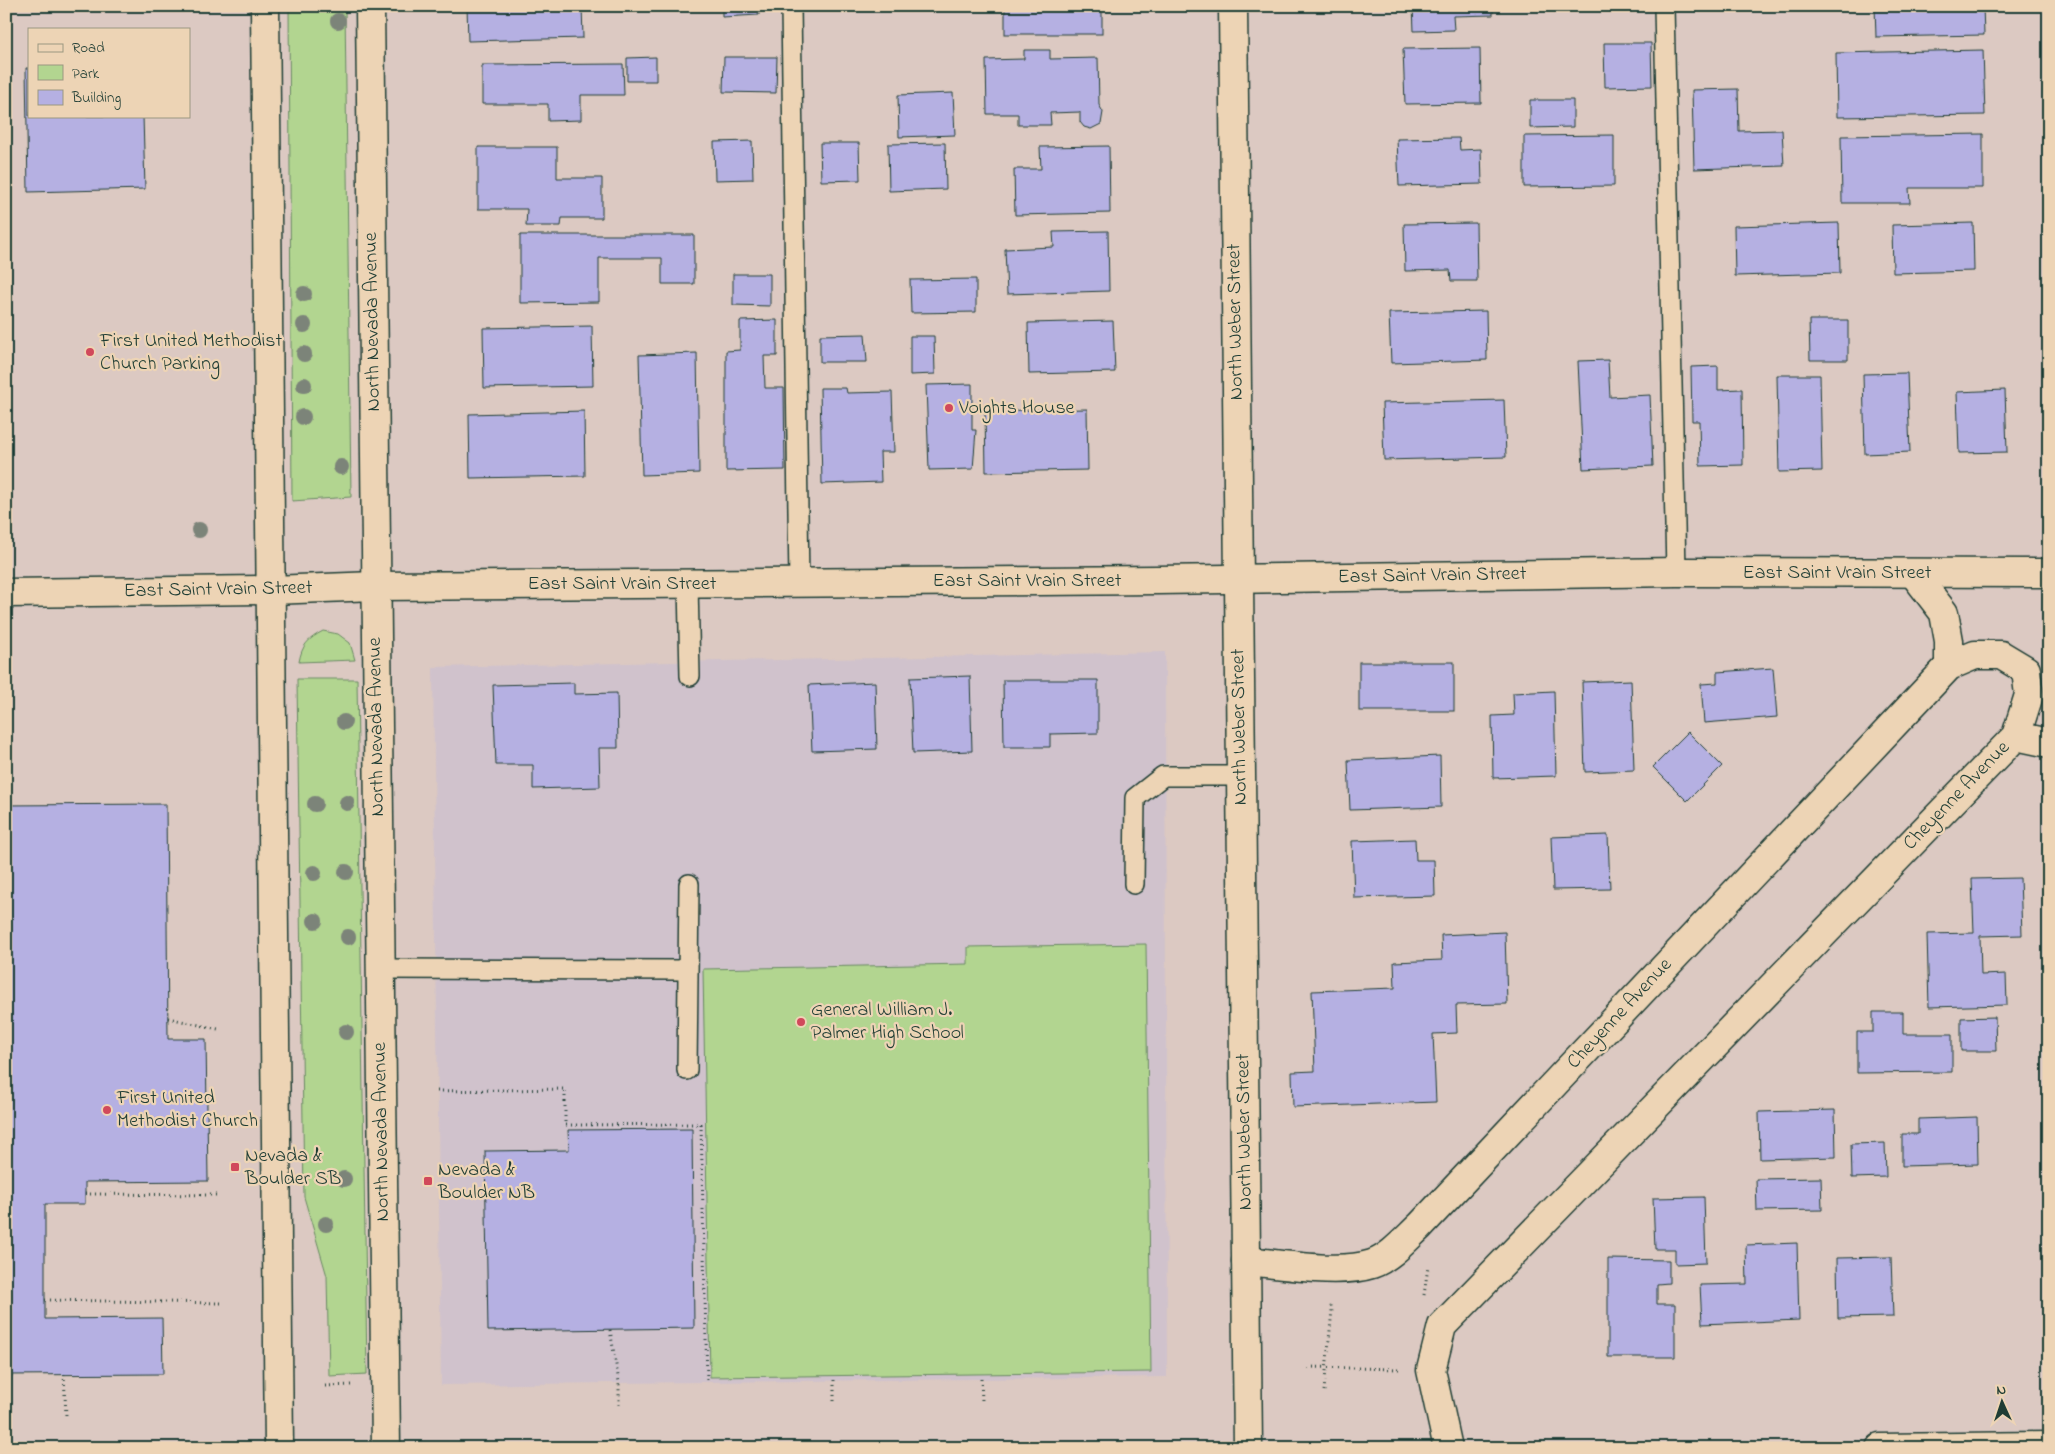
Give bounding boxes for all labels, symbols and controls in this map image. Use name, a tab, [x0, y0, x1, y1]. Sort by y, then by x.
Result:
legend	[28, 28, 190, 118]
text: Road	[72, 37, 105, 59]
text: Park	[72, 63, 100, 85]
text: Building	[71, 87, 121, 110]
street label: North Nevada Avenue	[357, 232, 389, 412]
street label: North Weber Street	[1220, 243, 1252, 401]
place label: First United Methodist Church Parking	[99, 327, 282, 380]
marker: First United Methodist Church Parking	[84, 346, 96, 358]
place label: Voights House	[958, 394, 1075, 424]
marker: Voights House	[943, 402, 955, 414]
street label: East Saint Vrain Street	[1743, 559, 1932, 588]
street label: East Saint Vrain Street	[1337, 560, 1527, 592]
street label: East Saint Vrain Street	[933, 567, 1122, 596]
street label: East Saint Vrain Street	[528, 570, 717, 599]
street label: East Saint Vrain Street	[123, 574, 313, 606]
street label: North Nevada Avenue	[361, 637, 393, 817]
street label: North Weber Street	[1224, 648, 1256, 806]
street label: Cheyenne Avenue	[1897, 734, 2017, 858]
street label: Cheyenne Avenue	[1561, 952, 1679, 1076]
place label: General William J. Palmer High School	[811, 996, 964, 1049]
marker: General William J. Palmer High School	[795, 1016, 807, 1028]
street label: North Nevada Avenue	[366, 1042, 398, 1222]
street label: North Weber Street	[1229, 1053, 1261, 1211]
place label: First United Methodist Church	[116, 1084, 258, 1136]
marker: First United Methodist Church	[101, 1104, 113, 1116]
place label: Nevada & Boulder SB	[244, 1142, 341, 1194]
place label: Nevada & Boulder NB	[437, 1156, 535, 1208]
marker: Nevada & Boulder SB	[229, 1161, 241, 1173]
marker: Nevada & Boulder NB	[422, 1175, 434, 1187]
north arrow	[1978, 1376, 2028, 1426]
text: N	[1996, 1380, 2007, 1401]

